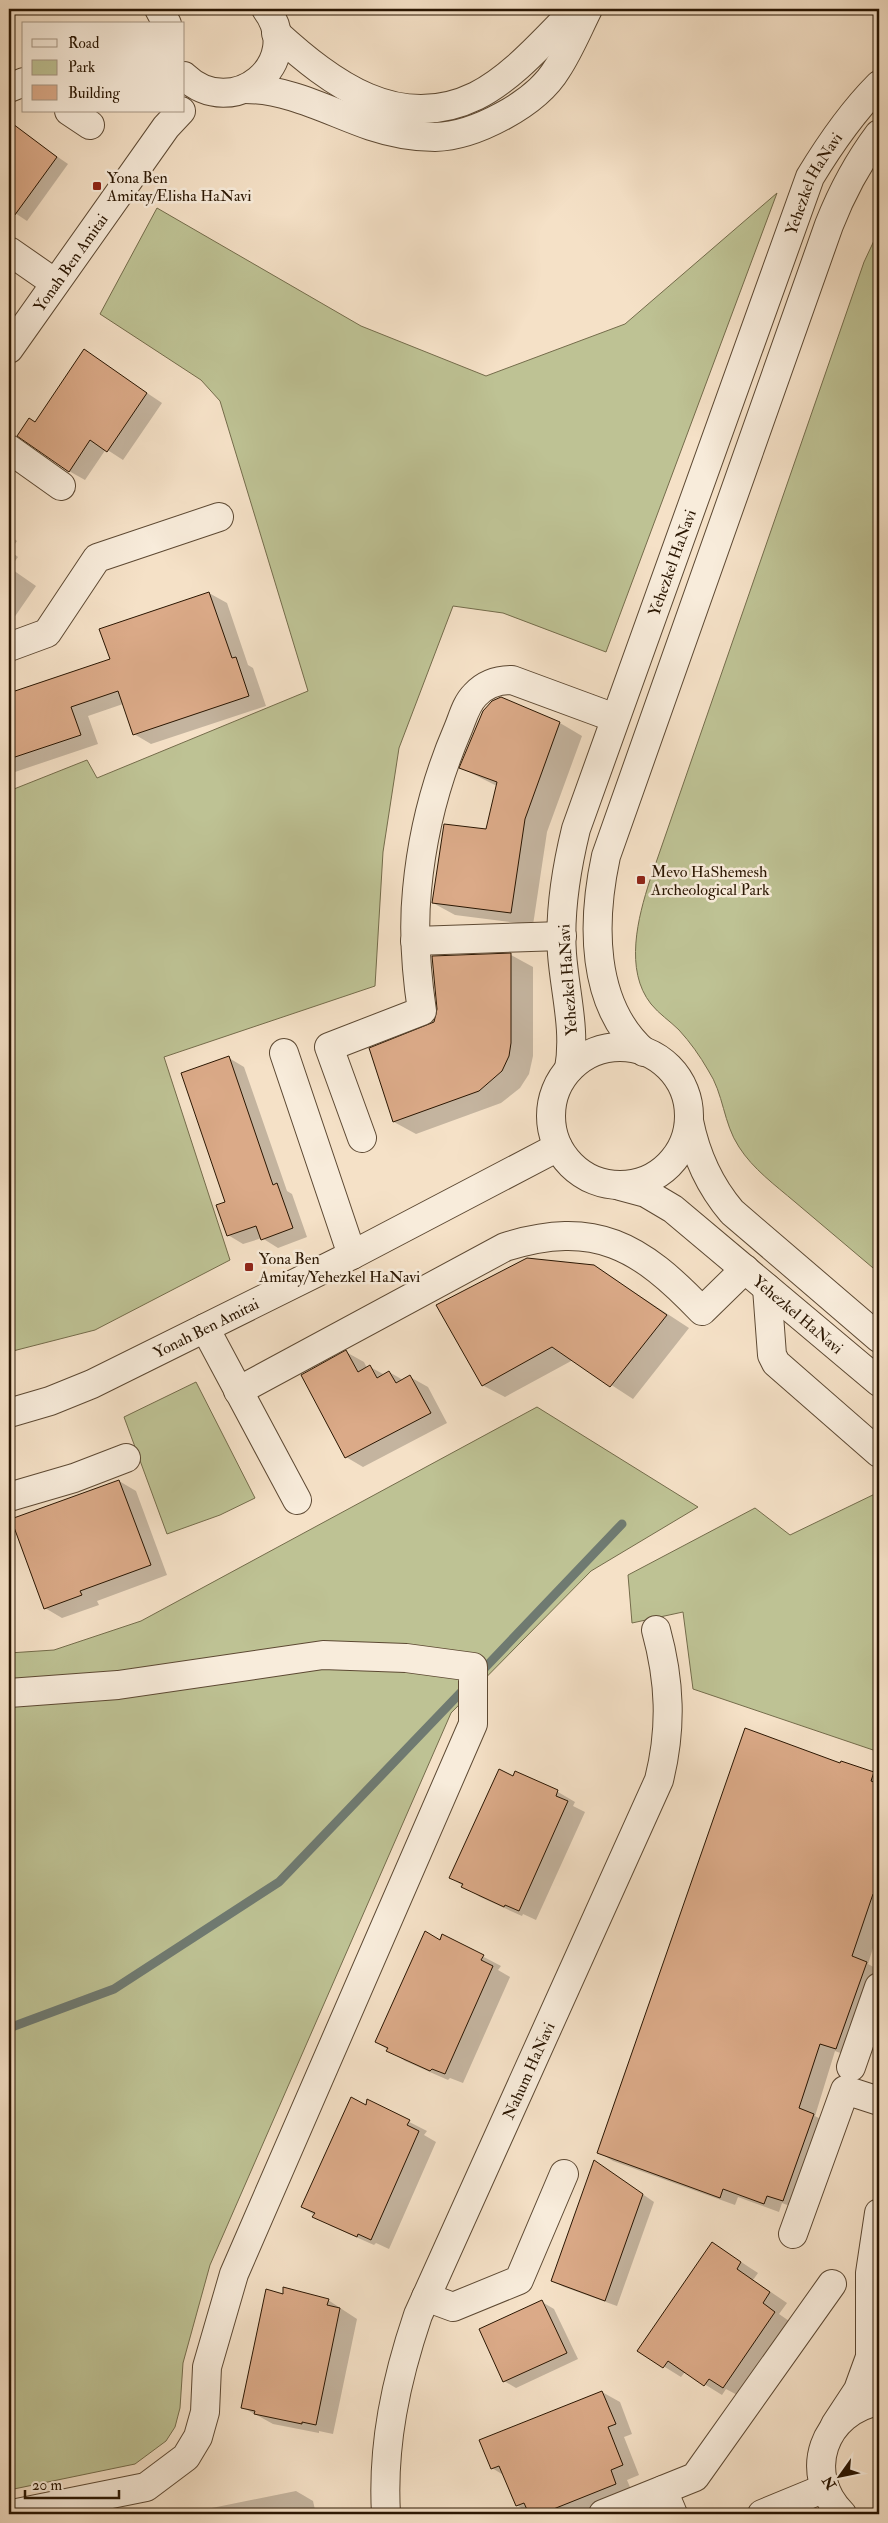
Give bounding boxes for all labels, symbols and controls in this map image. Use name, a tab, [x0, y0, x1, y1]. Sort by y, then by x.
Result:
legend	[22, 22, 185, 112]
text: Road	[68, 34, 100, 53]
text: Park	[68, 58, 95, 77]
text: Building	[68, 84, 120, 103]
street label: Yehezkel HaNavi	[781, 129, 847, 238]
place label: Yona Ben Amitay/Elisha HaNavi	[106, 168, 251, 206]
marker: Yona Ben Amitay/Elisha HaNavi	[91, 180, 103, 192]
street label: Yonah Ben Amitai	[30, 210, 112, 316]
street label: Yehezkel HaNavi	[644, 507, 701, 619]
place label: Mevo HaShemesh Archeological Park	[650, 862, 770, 900]
marker: Mevo HaShemesh Archeological Park	[635, 874, 647, 886]
street label: Yehezkel HaNavi	[554, 923, 582, 1036]
place label: Yona Ben Amitay/Yehezkel HaNavi	[258, 1249, 420, 1287]
marker: Yona Ben Amitay/Yehezkel HaNavi	[243, 1261, 255, 1273]
street label: Yehezkel HaNavi	[748, 1271, 847, 1359]
street label: Yonah Ben Amitai	[150, 1294, 262, 1363]
street label: Nahum HaNavi	[499, 2019, 560, 2123]
north arrow	[816, 2450, 866, 2500]
scale bar	[25, 2468, 119, 2500]
text: N	[819, 2473, 841, 2494]
text: 20 m	[32, 2476, 62, 2495]

